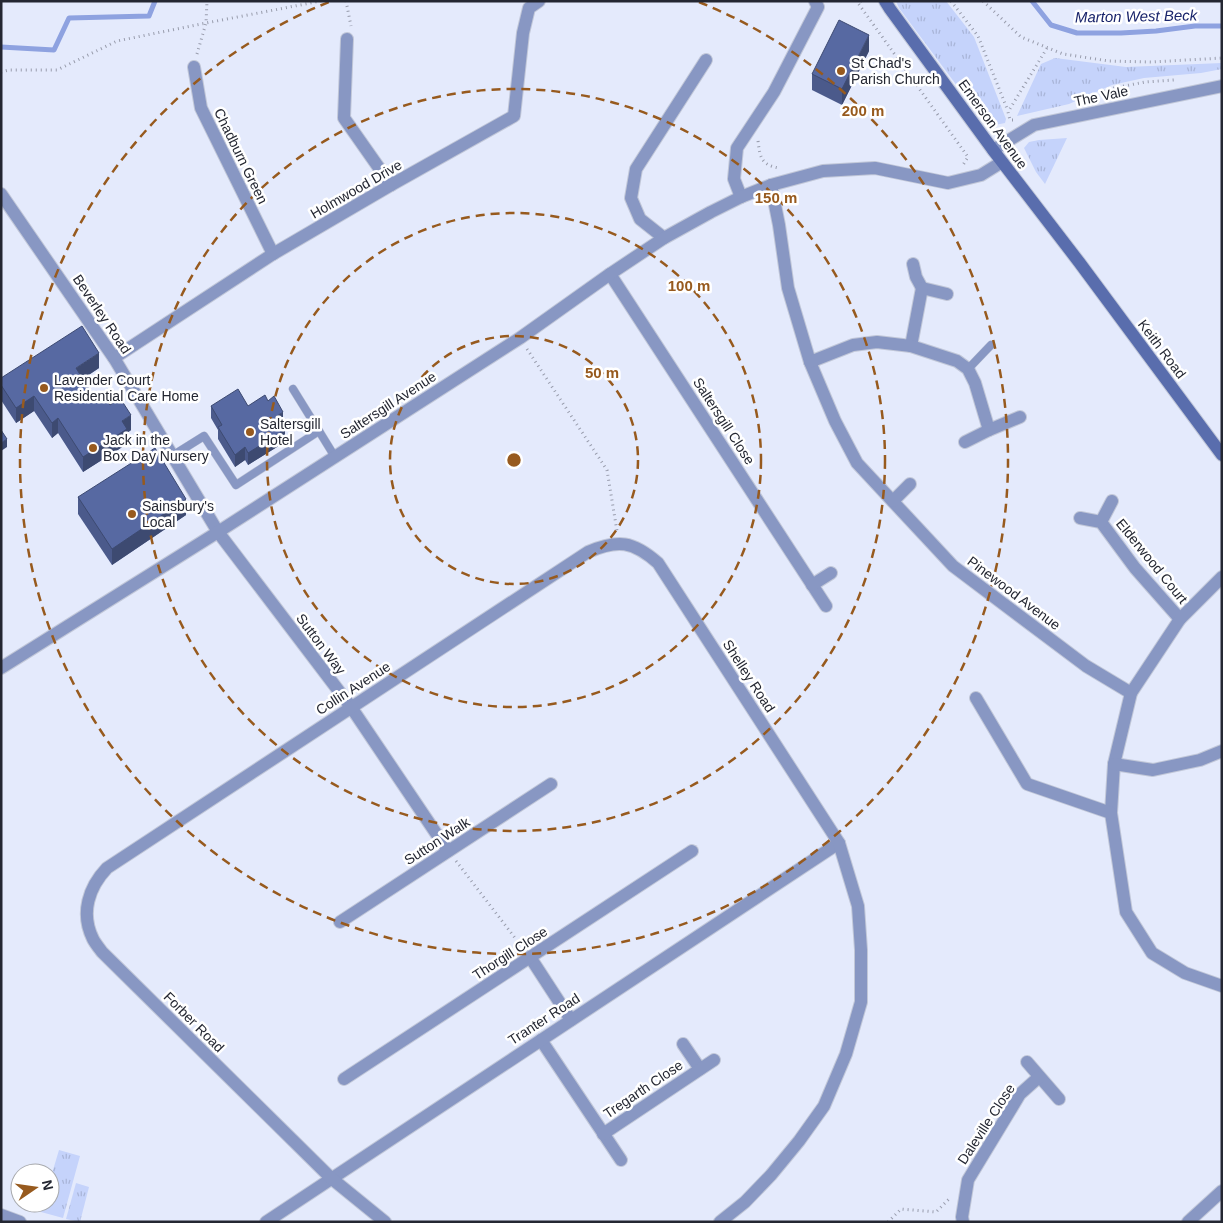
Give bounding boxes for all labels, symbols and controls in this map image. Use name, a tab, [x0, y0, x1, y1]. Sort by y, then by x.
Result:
water label: Marton West Beck	[1075, 6, 1199, 26]
place label: St Chad's Parish Church	[851, 55, 940, 87]
marker: St Chad's Parish Church	[835, 65, 847, 77]
street label: Emerson Avenue	[955, 76, 1031, 172]
street label: The Vale	[1072, 82, 1130, 110]
text: 200 m	[842, 102, 884, 119]
street label: Chadburn Green	[211, 106, 271, 206]
street label: Holmwood Drive	[308, 156, 405, 222]
text: 150 m	[755, 189, 797, 206]
street label: Beverley Road	[70, 271, 134, 357]
text: 100 m	[668, 277, 710, 294]
street label: Keith Road	[1135, 317, 1189, 381]
text: 50 m	[585, 364, 619, 381]
street label: Saltersgill Avenue	[337, 368, 439, 442]
place label: Lavender Court Residential Care Home	[54, 372, 199, 404]
street label: Saltersgill Close	[690, 375, 758, 468]
marker: Lavender Court Residential Care Home	[38, 382, 50, 394]
place label: Saltersgill Hotel	[260, 416, 321, 448]
marker: Saltersgill Hotel	[244, 426, 256, 438]
place label: Jack in the Box Day Nursery	[103, 432, 209, 464]
marker: Jack in the Box Day Nursery	[87, 442, 99, 454]
centre of rings	[505, 451, 523, 469]
place label: Sainsbury's Local	[142, 498, 214, 530]
marker: Sainsbury's Local	[126, 508, 138, 520]
street label: Elderwood Court	[1113, 515, 1191, 607]
street label: Pinewood Avenue	[965, 553, 1064, 633]
street label: Sutton Way	[293, 610, 349, 678]
street label: Shelley Road	[720, 637, 778, 715]
street label: Collin Avenue	[313, 658, 393, 718]
street label: Sutton Walk	[401, 813, 474, 868]
street label: Thorgill Close	[470, 923, 550, 983]
street label: Forber Road	[161, 989, 227, 1055]
street label: Tranter Road	[505, 990, 583, 1048]
street label: Tregarth Close	[600, 1057, 686, 1121]
street label: Daleville Close	[954, 1081, 1018, 1167]
north arrow	[10, 1163, 60, 1213]
text: N	[39, 1178, 57, 1192]

